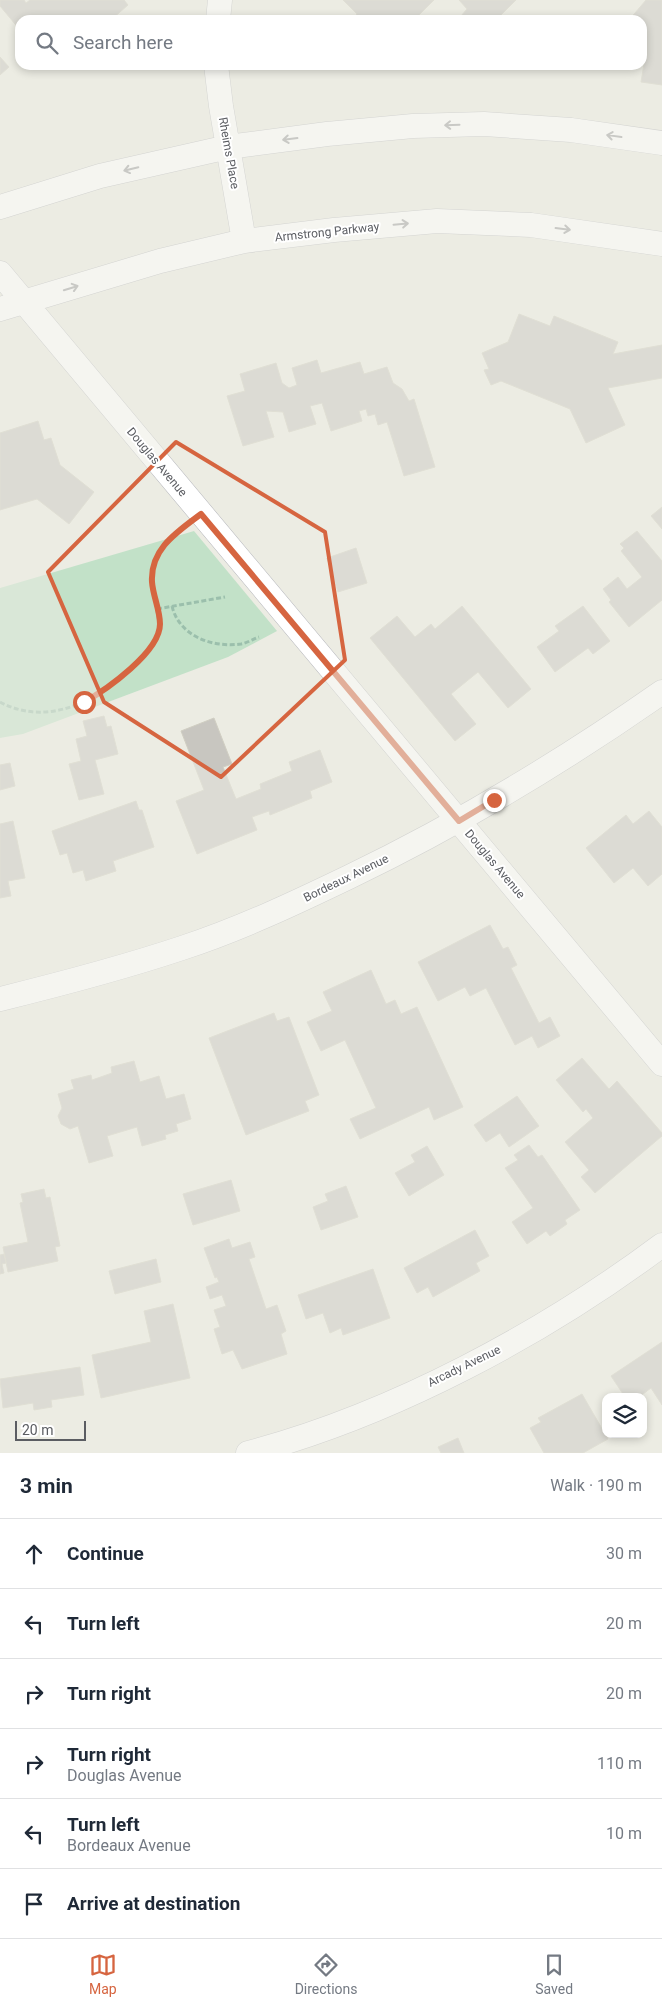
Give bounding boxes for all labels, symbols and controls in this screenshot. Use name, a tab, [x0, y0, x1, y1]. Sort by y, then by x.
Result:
search box	[15, 15, 647, 70]
icon: search	[33, 29, 61, 57]
text: Search here	[73, 31, 173, 54]
street label: Rheims Place	[216, 116, 242, 190]
one-way arrow	[444, 121, 460, 130]
one-way arrow	[606, 131, 622, 141]
one-way arrow	[282, 134, 298, 144]
one-way arrow	[123, 165, 139, 174]
one-way arrow	[393, 219, 409, 229]
street label: Armstrong Parkway	[274, 220, 380, 244]
one-way arrow	[555, 224, 571, 234]
one-way arrow	[63, 283, 79, 292]
street label: Douglas Avenue	[124, 425, 190, 499]
route start	[73, 691, 96, 714]
route end	[483, 789, 506, 812]
street label: Douglas Avenue	[462, 827, 528, 901]
street label: Bordeaux Avenue	[301, 851, 391, 905]
street label: Arcady Avenue	[425, 1342, 503, 1390]
map controls	[602, 1393, 647, 1438]
button: layers	[602, 1393, 647, 1438]
scale bar	[15, 1418, 86, 1441]
text: 20 m	[22, 1422, 54, 1438]
text: 3 min	[20, 1474, 73, 1498]
text: Walk · 190 m	[550, 1476, 642, 1495]
icon: ahead	[20, 1540, 48, 1568]
text: Continue	[67, 1542, 144, 1565]
text: 30 m	[606, 1544, 642, 1563]
icon: left	[20, 1610, 48, 1638]
text: Turn left	[67, 1612, 140, 1635]
text: 20 m	[606, 1614, 642, 1633]
icon: right	[20, 1680, 48, 1708]
text: Turn right	[67, 1682, 151, 1705]
text: 20 m	[606, 1684, 642, 1703]
text: Turn right	[67, 1743, 151, 1766]
icon: right	[20, 1750, 48, 1778]
text: 110 m	[597, 1754, 642, 1773]
text: Douglas Avenue	[67, 1766, 182, 1785]
text: Turn left	[67, 1813, 140, 1836]
icon: left	[20, 1820, 48, 1848]
text: 10 m	[606, 1824, 642, 1843]
text: Bordeaux Avenue	[67, 1836, 191, 1855]
icon: arrive	[20, 1890, 48, 1918]
text: Arrive at destination	[67, 1892, 240, 1915]
tab: Map	[89, 1951, 117, 1997]
tab: Directions	[295, 1951, 358, 1997]
tab: Saved	[535, 1951, 573, 1997]

